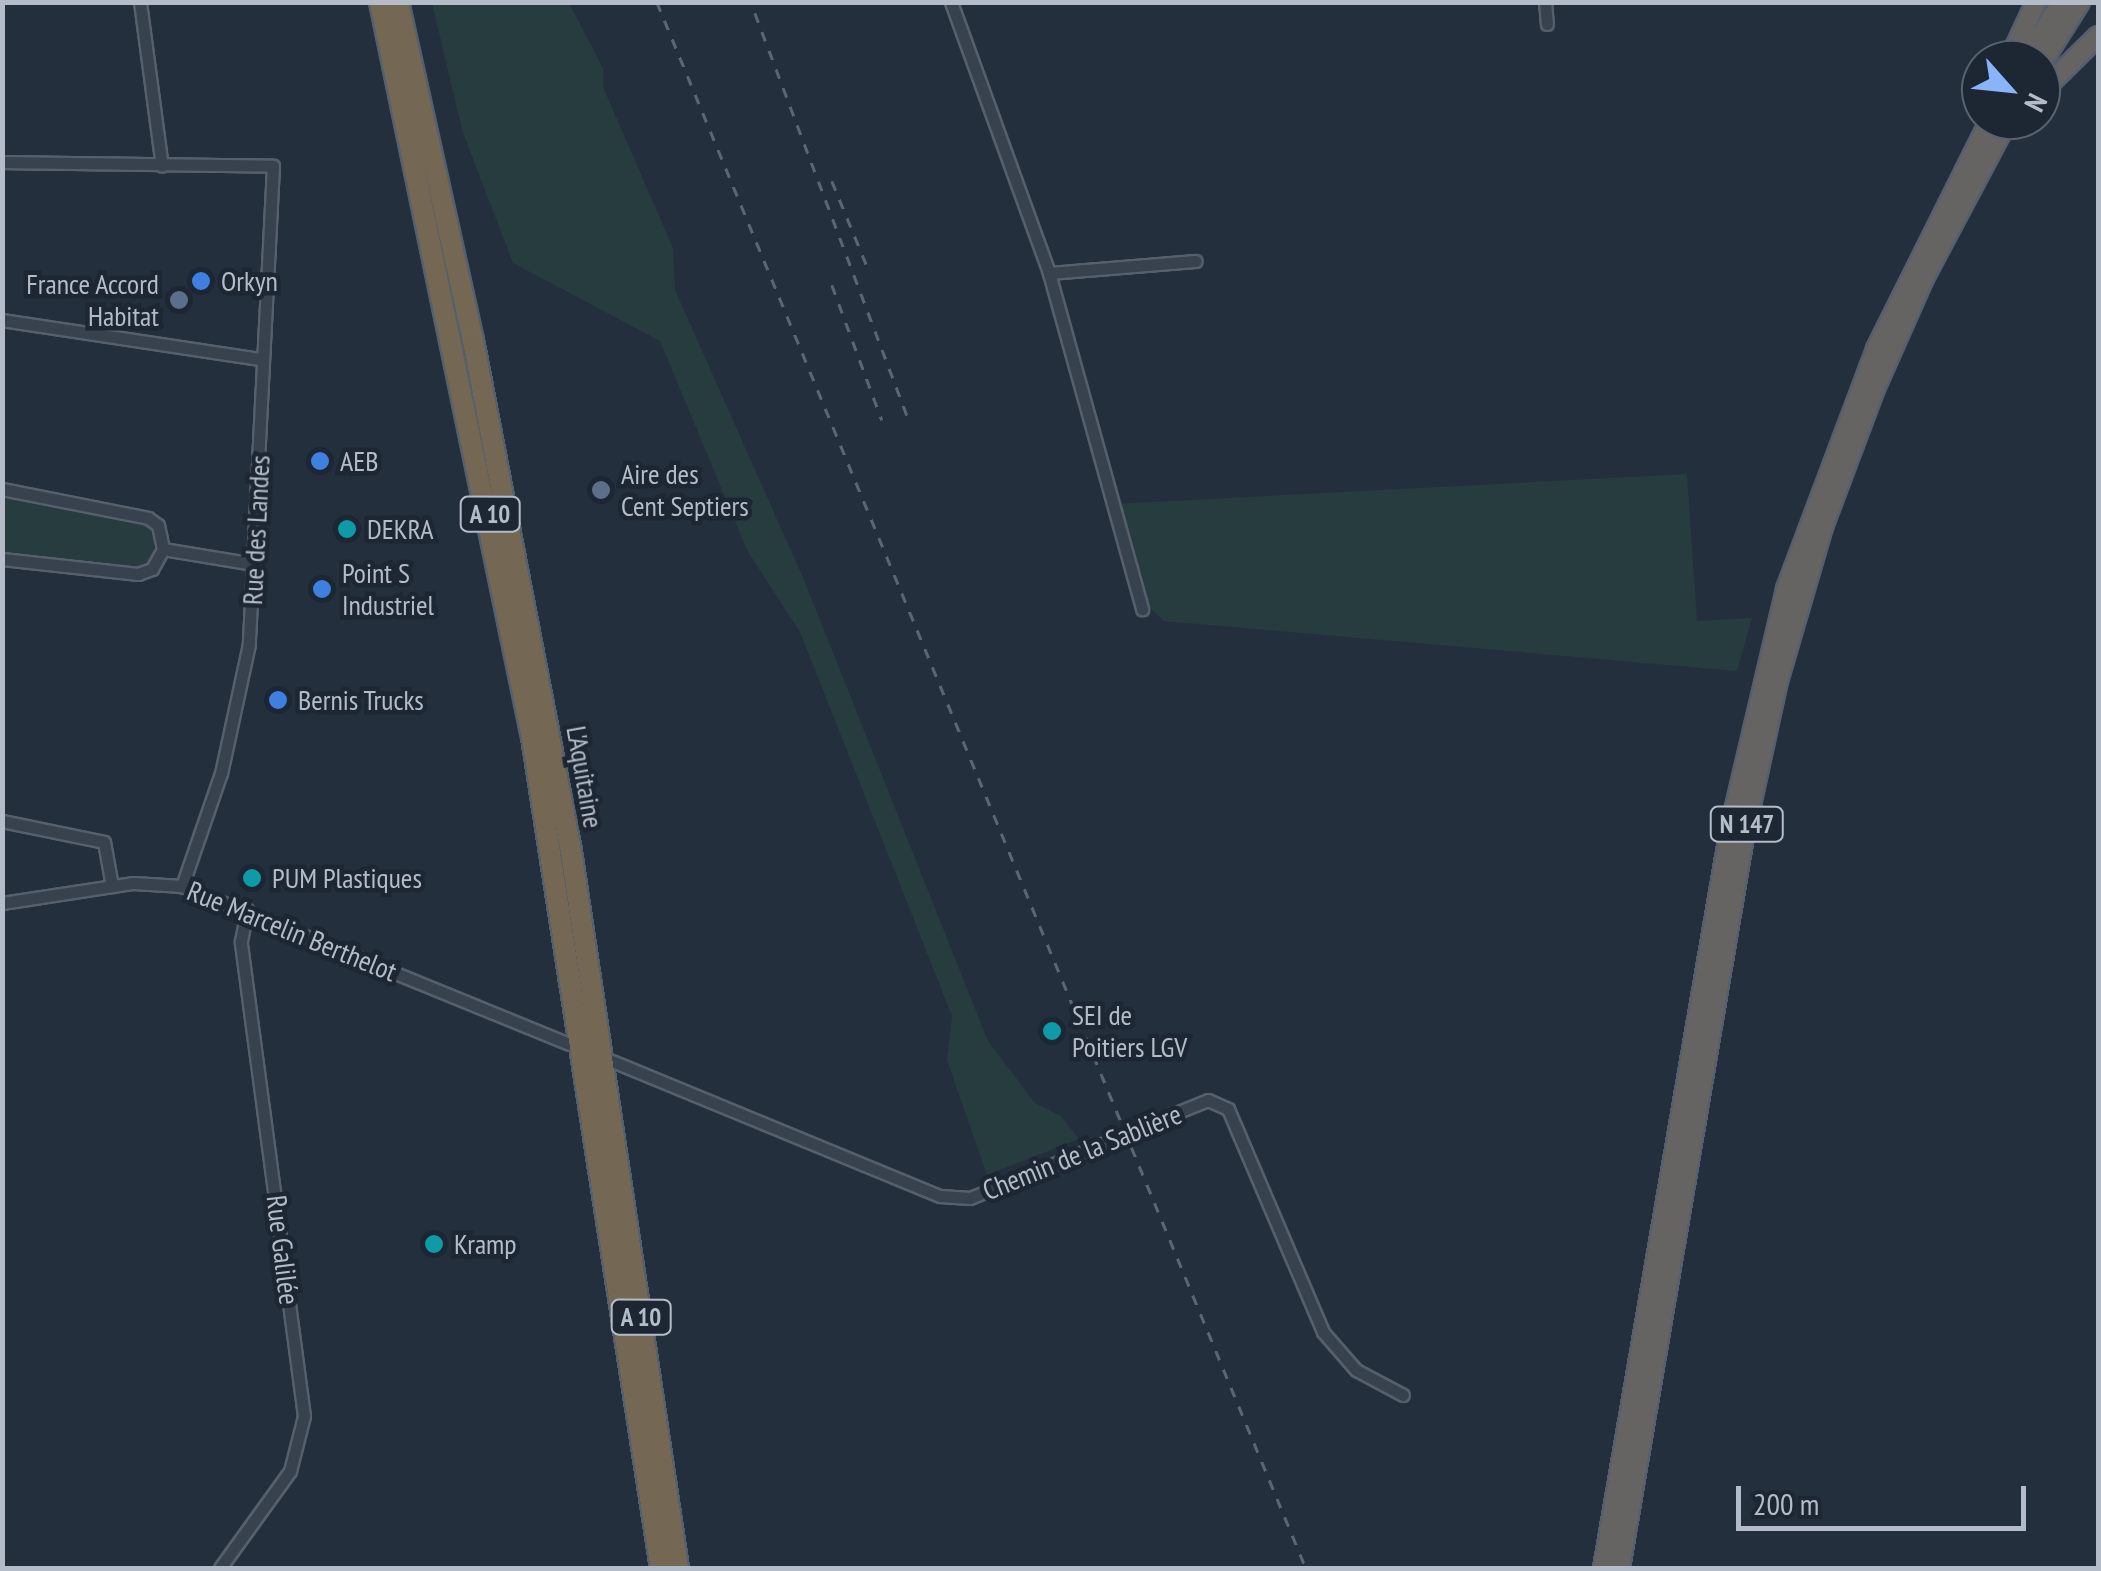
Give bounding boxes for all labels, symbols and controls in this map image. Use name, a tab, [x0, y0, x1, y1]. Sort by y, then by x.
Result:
north arrow	[1961, 40, 2061, 140]
text: N	[2016, 88, 2056, 118]
place label: Orkyn	[221, 264, 278, 298]
place label: France Accord Habitat	[25, 267, 159, 333]
marker: Orkyn	[190, 270, 212, 292]
marker: France Accord Habitat	[168, 289, 190, 311]
place label: AEB	[340, 444, 378, 478]
marker: AEB	[309, 450, 331, 472]
street label: Rue des Landes	[235, 454, 277, 606]
place label: Aire des Cent Septiers	[621, 457, 749, 523]
marker: Aire des Cent Septiers	[590, 479, 612, 501]
road number: A 10	[458, 494, 522, 534]
place label: DEKRA	[367, 512, 434, 546]
marker: DEKRA	[336, 518, 358, 540]
place label: Point S Industriel	[342, 556, 434, 622]
marker: Point S Industriel	[311, 578, 333, 600]
place label: Bernis Trucks	[298, 683, 424, 717]
marker: Bernis Trucks	[267, 689, 289, 711]
street label: L'Aquitaine	[559, 723, 611, 831]
road number: N 147	[1710, 804, 1784, 844]
place label: PUM Plastiques	[272, 861, 422, 895]
marker: PUM Plastiques	[241, 867, 263, 889]
street label: Rue Marcelin Berthelot	[182, 874, 402, 988]
place label: SEI de Poitiers LGV	[1072, 998, 1187, 1064]
marker: SEI de Poitiers LGV	[1041, 1020, 1063, 1042]
street label: Chemin de la Sablière	[978, 1097, 1186, 1207]
street label: Rue Galilée	[260, 1193, 306, 1307]
place label: Kramp	[454, 1227, 516, 1261]
marker: Kramp	[423, 1233, 445, 1255]
road number: A 10	[608, 1297, 674, 1337]
scale bar	[1741, 1466, 2031, 1528]
text: 200 m	[1753, 1484, 1819, 1523]

